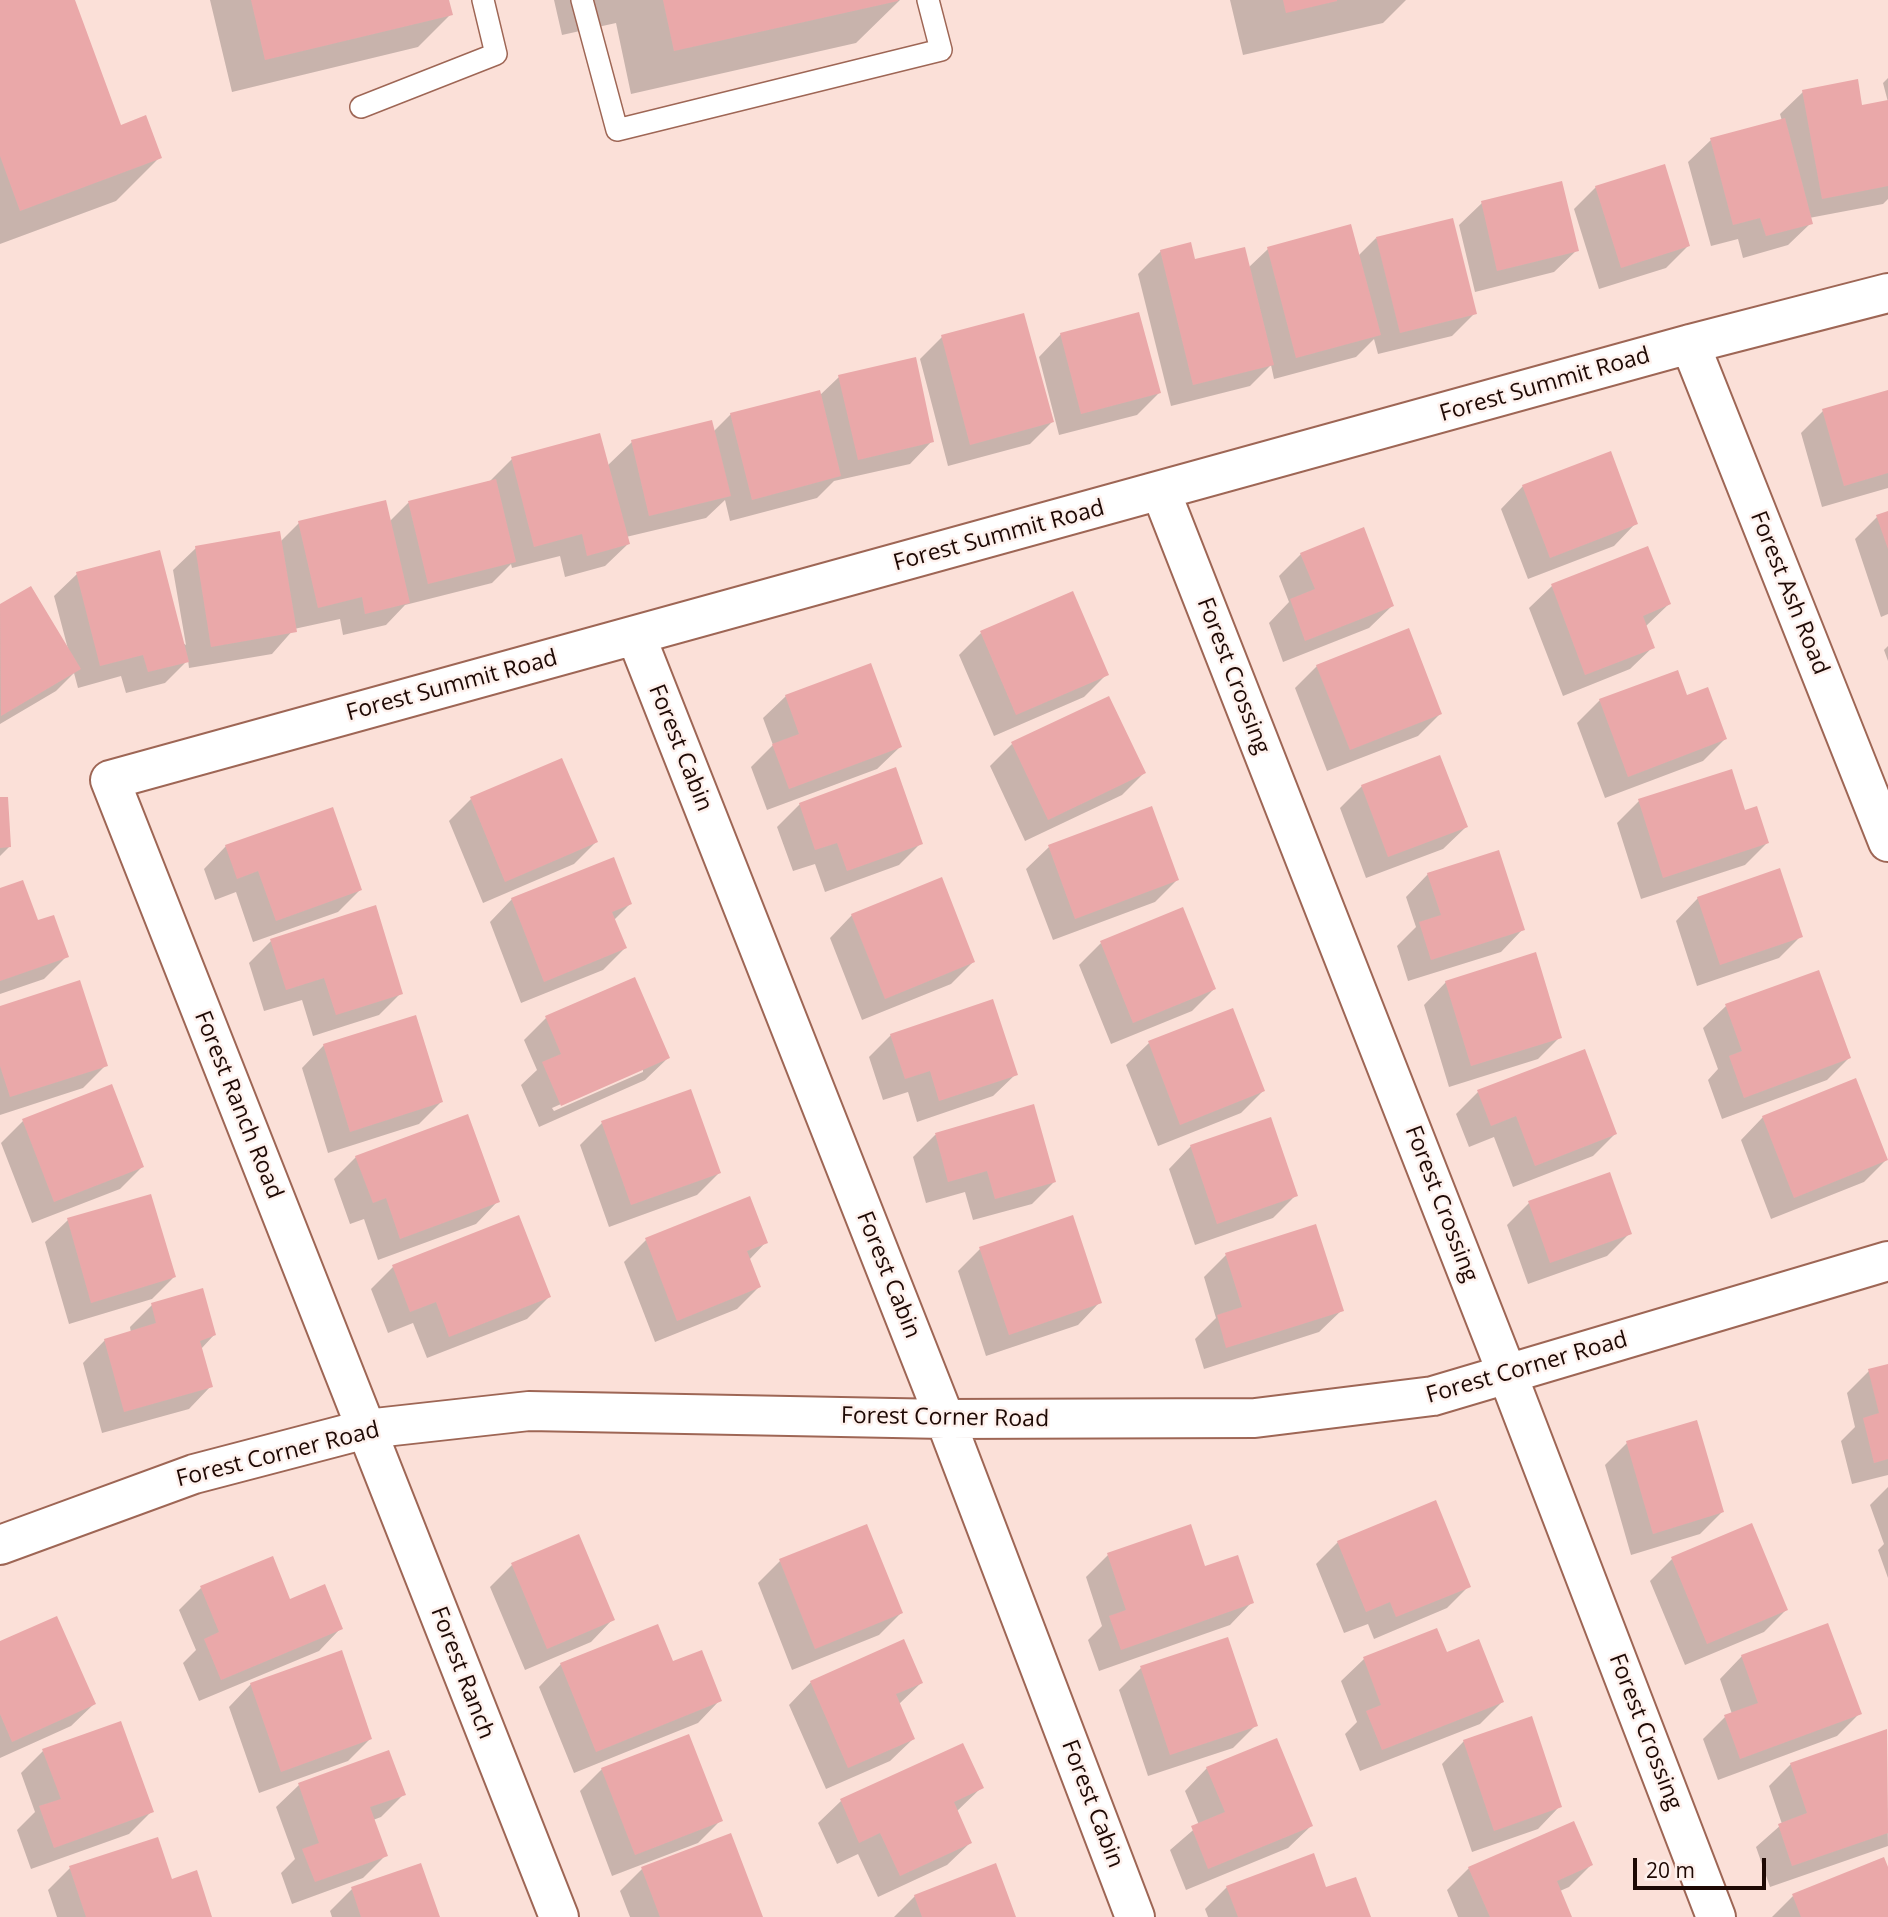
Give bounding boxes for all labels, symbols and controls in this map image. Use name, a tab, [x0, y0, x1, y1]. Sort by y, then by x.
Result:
street label: Forest Summit Road	[1437, 342, 1653, 428]
street label: Forest Summit Road	[890, 495, 1108, 577]
street label: Forest Ash Road	[1744, 507, 1834, 679]
street label: Forest Crossing	[1191, 594, 1275, 758]
street label: Forest Summit Road	[343, 645, 561, 727]
street label: Forest Cabin	[642, 681, 718, 815]
street label: Forest Ranch Road	[188, 1007, 288, 1203]
street label: Forest Crossing	[1399, 1122, 1483, 1286]
street label: Forest Cabin	[850, 1208, 926, 1342]
street label: Forest Corner Road	[1423, 1326, 1631, 1410]
street label: Forest Corner Road	[841, 1402, 1049, 1434]
street label: Forest Corner Road	[174, 1416, 382, 1494]
street label: Forest Ranch	[424, 1603, 500, 1743]
street label: Forest Crossing	[1603, 1650, 1687, 1814]
street label: Forest Cabin	[1055, 1736, 1129, 1872]
scale bar	[1636, 1843, 1769, 1887]
text: 20 m	[1646, 1856, 1695, 1884]

